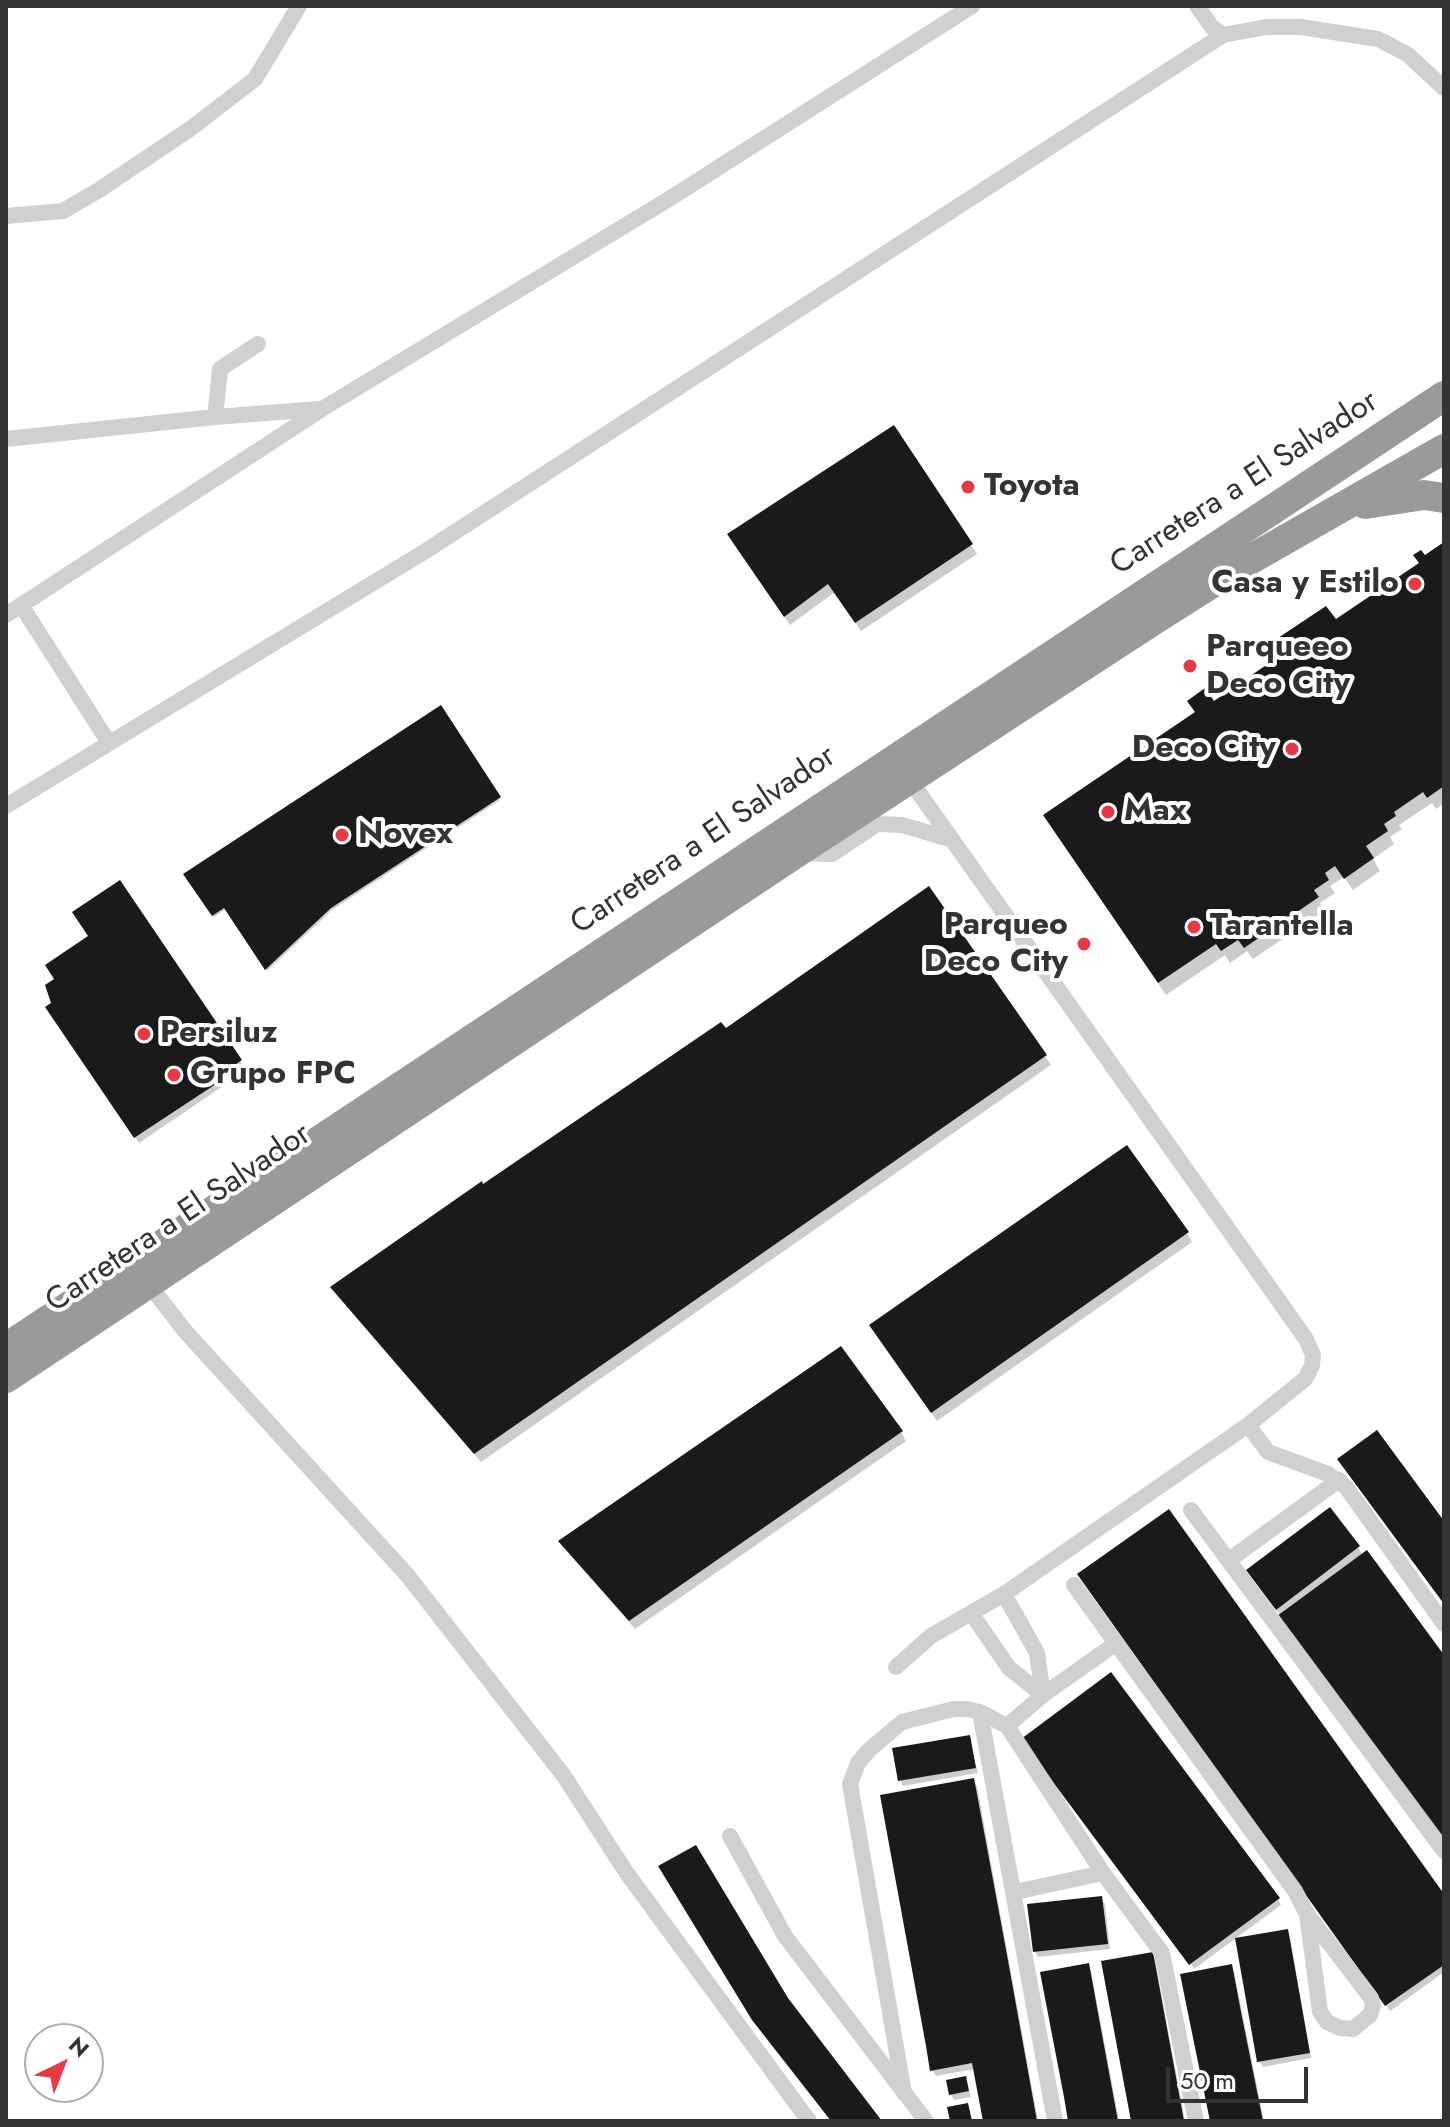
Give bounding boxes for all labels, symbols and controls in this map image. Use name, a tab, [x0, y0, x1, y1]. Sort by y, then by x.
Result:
street label: Carretera a El Salvador	[1104, 383, 1386, 585]
place label: Toyota	[984, 468, 1080, 506]
marker: Toyota	[959, 478, 977, 496]
place label: Casa y Estilo	[1211, 565, 1399, 603]
marker: Casa y Estilo	[1406, 575, 1424, 593]
place label: Parqueeo Deco City	[1206, 629, 1350, 704]
marker: Parqueeo Deco City	[1181, 657, 1199, 675]
place label: Deco City	[1132, 730, 1276, 768]
street label: Carretera a El Salvador	[564, 738, 844, 944]
marker: Deco City	[1283, 740, 1301, 758]
place label: Max	[1124, 793, 1187, 831]
marker: Max	[1099, 803, 1117, 821]
place label: Novex	[358, 816, 453, 854]
marker: Novex	[333, 826, 351, 844]
place label: Parqueo Deco City	[924, 907, 1068, 982]
place label: Tarantella	[1210, 908, 1354, 946]
marker: Tarantella	[1185, 918, 1203, 936]
marker: Parqueo Deco City	[1075, 935, 1093, 953]
place label: Persiluz	[160, 1015, 278, 1053]
marker: Persiluz	[135, 1025, 153, 1043]
place label: Grupo FPC	[190, 1056, 356, 1094]
marker: Grupo FPC	[165, 1066, 183, 1084]
street label: Carretera a El Salvador	[39, 1116, 319, 1322]
north arrow	[24, 2023, 104, 2103]
text: N	[62, 2029, 96, 2065]
scale bar	[1170, 2051, 1312, 2101]
text: 50 m	[1180, 2063, 1234, 2098]

